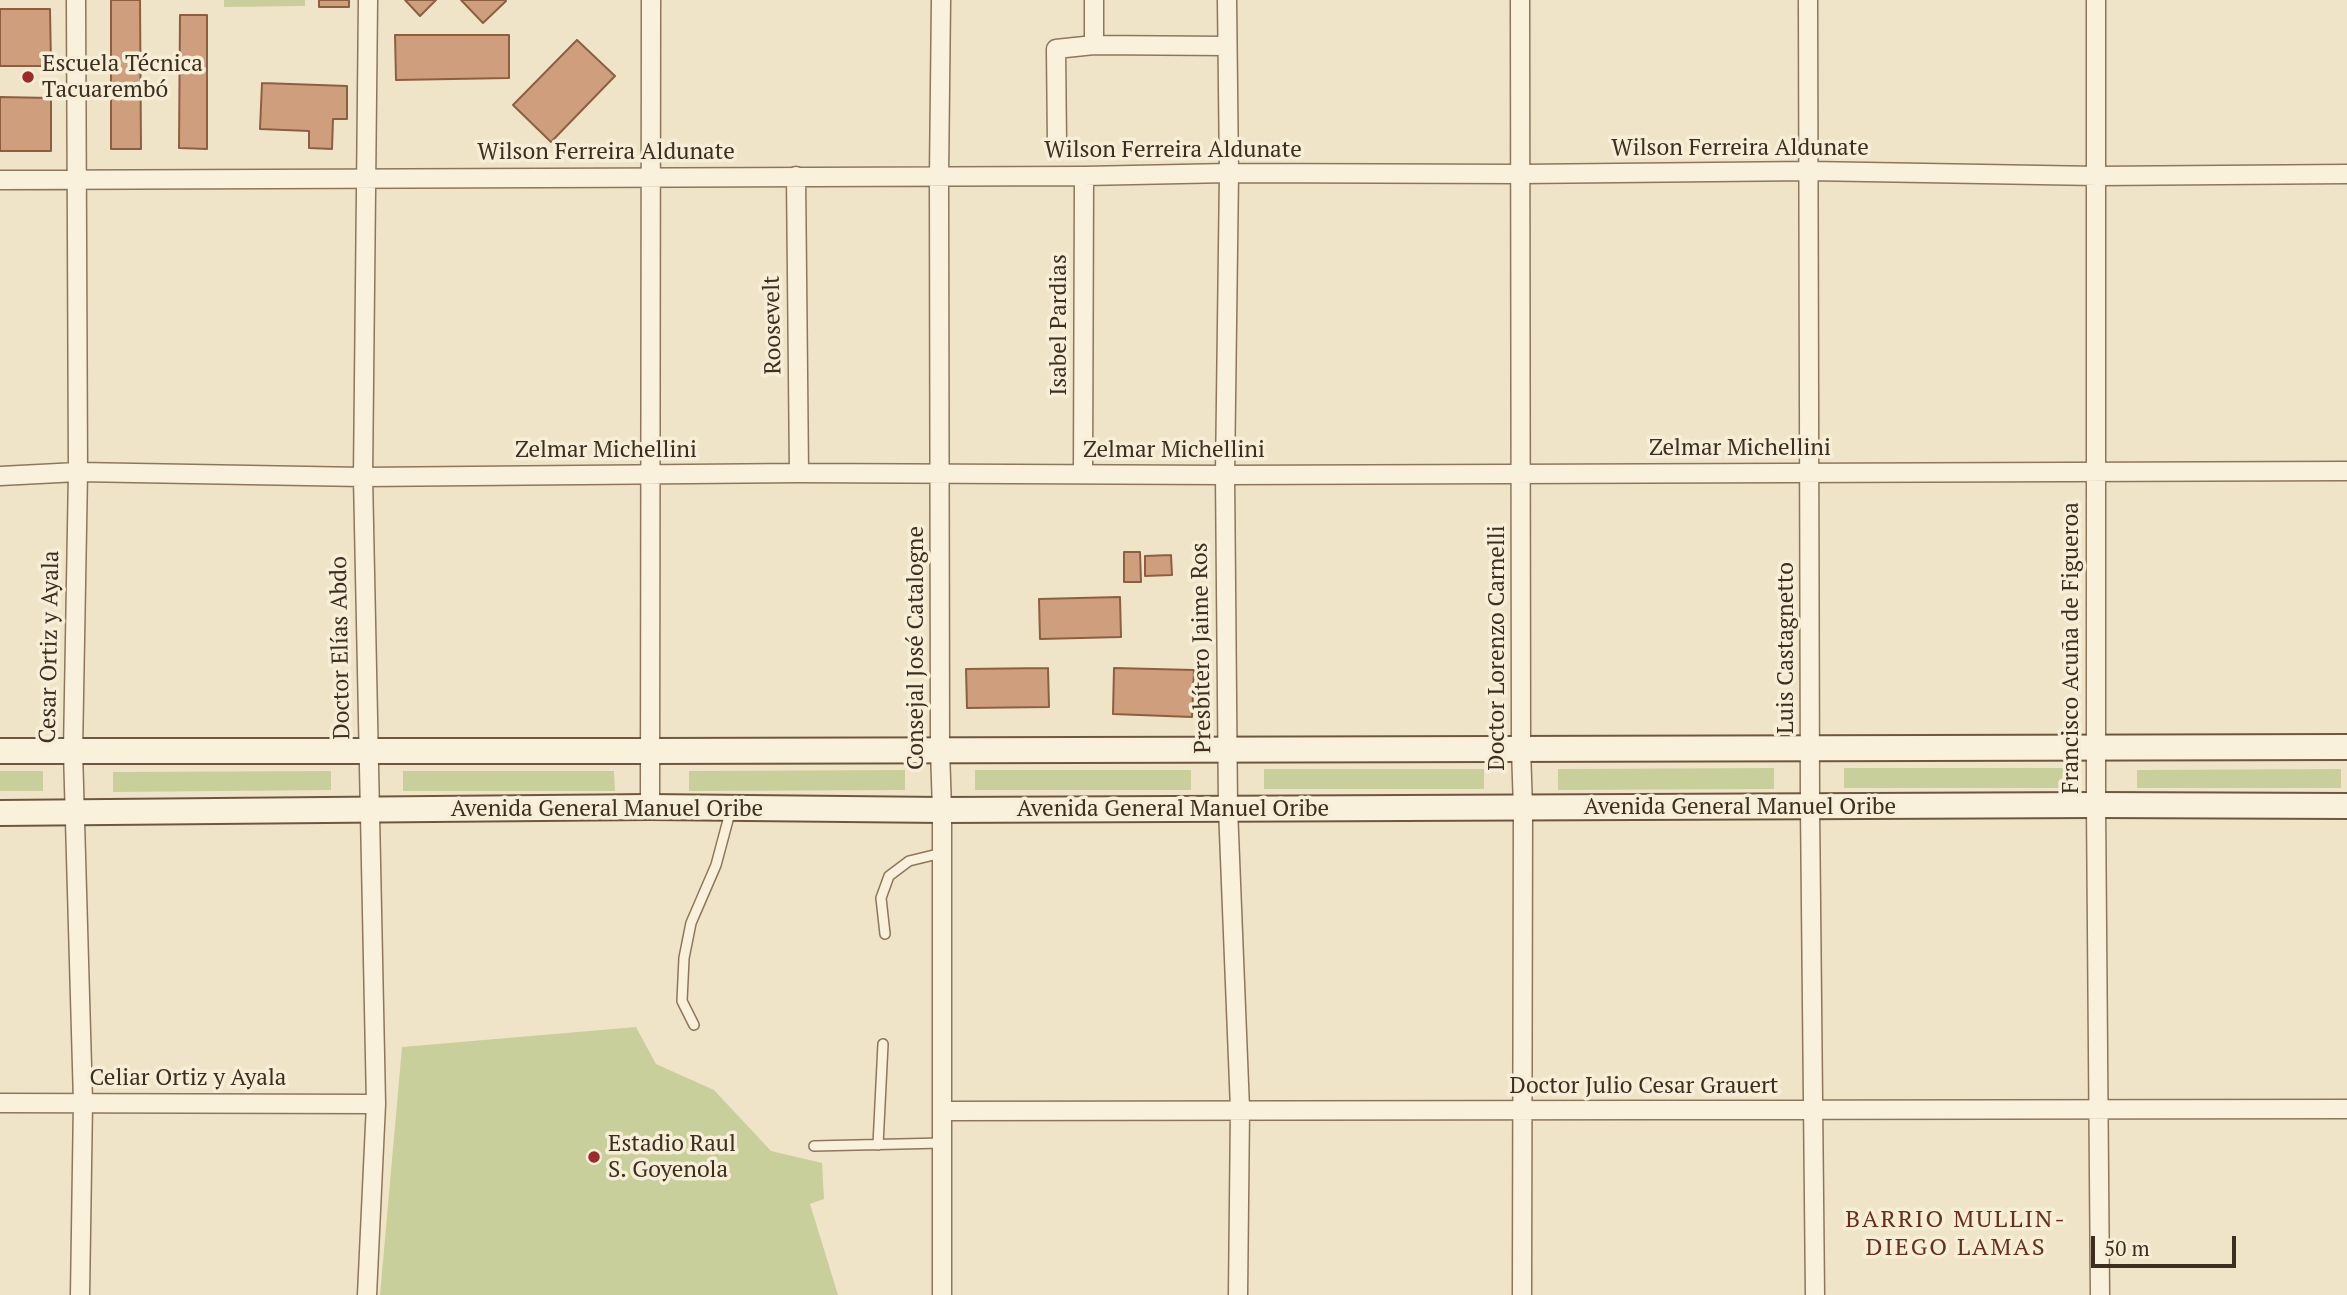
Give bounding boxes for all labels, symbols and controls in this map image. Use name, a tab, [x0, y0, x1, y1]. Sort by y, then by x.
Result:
place label: Escuela Técnica Tacuarembó	[42, 50, 203, 104]
marker: Escuela Técnica Tacuarembó	[20, 69, 36, 85]
street label: Wilson Ferreira Aldunate	[1611, 134, 1869, 162]
street label: Wilson Ferreira Aldunate	[1044, 136, 1302, 164]
street label: Wilson Ferreira Aldunate	[477, 138, 735, 166]
street label: Isabel Pardias	[1045, 254, 1073, 396]
street label: Roosevelt	[758, 275, 788, 375]
street label: Zelmar Michellini	[1649, 434, 1831, 462]
street label: Zelmar Michellini	[515, 436, 697, 464]
street label: Zelmar Michellini	[1083, 436, 1265, 464]
street label: Francisco Acuña de Figueroa	[2057, 502, 2085, 794]
street label: Doctor Lorenzo Carnelli	[1483, 525, 1511, 771]
street label: Consejal José Catalogne	[902, 526, 930, 770]
street label: Presbítero Jaime Ros	[1186, 542, 1218, 754]
street label: Cesar Ortiz y Ayala	[35, 550, 65, 744]
street label: Doctor Elías Abdo	[326, 556, 356, 740]
street label: Luis Castagnetto	[1772, 562, 1800, 734]
street label: Avenida General Manuel Oribe	[1584, 793, 1896, 821]
street label: Avenida General Manuel Oribe	[451, 795, 763, 823]
street label: Avenida General Manuel Oribe	[1017, 795, 1329, 823]
street label: Celiar Ortiz y Ayala	[90, 1064, 286, 1092]
street label: Doctor Julio Cesar Grauert	[1510, 1072, 1778, 1100]
place label: Estadio Raul S. Goyenola	[608, 1130, 736, 1184]
marker: Estadio Raul S. Goyenola	[586, 1149, 602, 1165]
district label: BARRIO MULLIN- DIEGO LAMAS	[1847, 1206, 2065, 1262]
scale bar	[2095, 1222, 2240, 1266]
text: 50 m	[2104, 1234, 2150, 1262]

